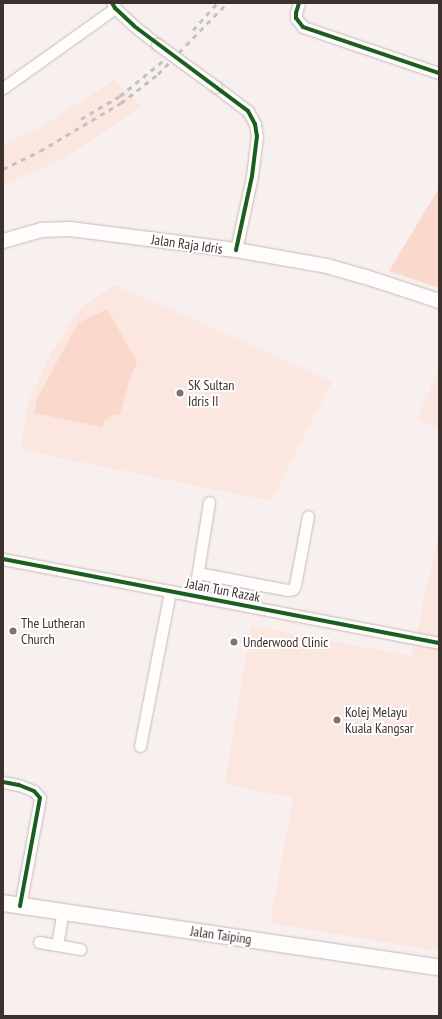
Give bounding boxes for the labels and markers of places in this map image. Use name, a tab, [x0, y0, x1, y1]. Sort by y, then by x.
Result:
place label: SK Sultan Idris II	[188, 377, 235, 410]
marker: SK Sultan Idris II	[175, 388, 185, 398]
place label: The Lutheran Church	[21, 615, 85, 648]
marker: The Lutheran Church	[8, 626, 18, 636]
place label: Underwood Clinic	[243, 634, 328, 650]
marker: Underwood Clinic	[228, 636, 240, 648]
place label: Kolej Melayu Kuala Kangsar	[345, 704, 414, 736]
marker: Kolej Melayu Kuala Kangsar	[332, 715, 342, 725]

